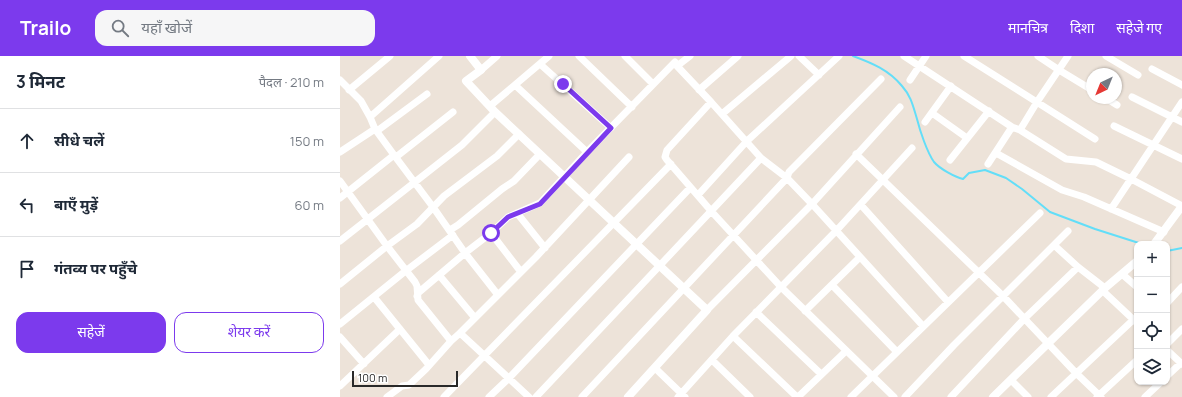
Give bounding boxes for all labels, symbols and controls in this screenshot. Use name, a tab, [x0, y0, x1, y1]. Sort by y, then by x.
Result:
search box	[95, 10, 375, 46]
text: Trailo	[20, 15, 71, 41]
icon: search	[109, 17, 131, 39]
text: यहाँ खोजें	[141, 17, 192, 38]
text: मानचित्र	[1008, 18, 1048, 37]
text: दिशा	[1070, 18, 1094, 37]
text: सहेजे गए	[1116, 18, 1162, 37]
north arrow	[1086, 68, 1122, 104]
text: 3 मिनट	[16, 70, 65, 93]
text: पैदल · 210 m	[259, 73, 324, 91]
route end	[554, 75, 572, 93]
icon: ahead	[16, 130, 38, 152]
text: सीधे चलें	[54, 130, 104, 151]
text: 150 m	[290, 132, 324, 150]
icon: left	[16, 194, 38, 216]
text: बाएँ मुड़ें	[54, 194, 98, 215]
text: 60 m	[294, 196, 324, 214]
route start	[482, 224, 500, 242]
map controls	[1134, 241, 1170, 385]
button: +	[1134, 241, 1170, 277]
icon: arrive	[16, 258, 38, 280]
text: गंतव्य पर पहुँचे	[54, 258, 137, 279]
button: −	[1134, 277, 1170, 313]
button: सहेजें	[16, 312, 166, 353]
button: शेयर करें	[174, 312, 324, 353]
button: locate	[1134, 313, 1170, 349]
button: layers	[1134, 349, 1170, 385]
scale bar	[352, 369, 458, 388]
text: 100 m	[358, 370, 387, 385]

